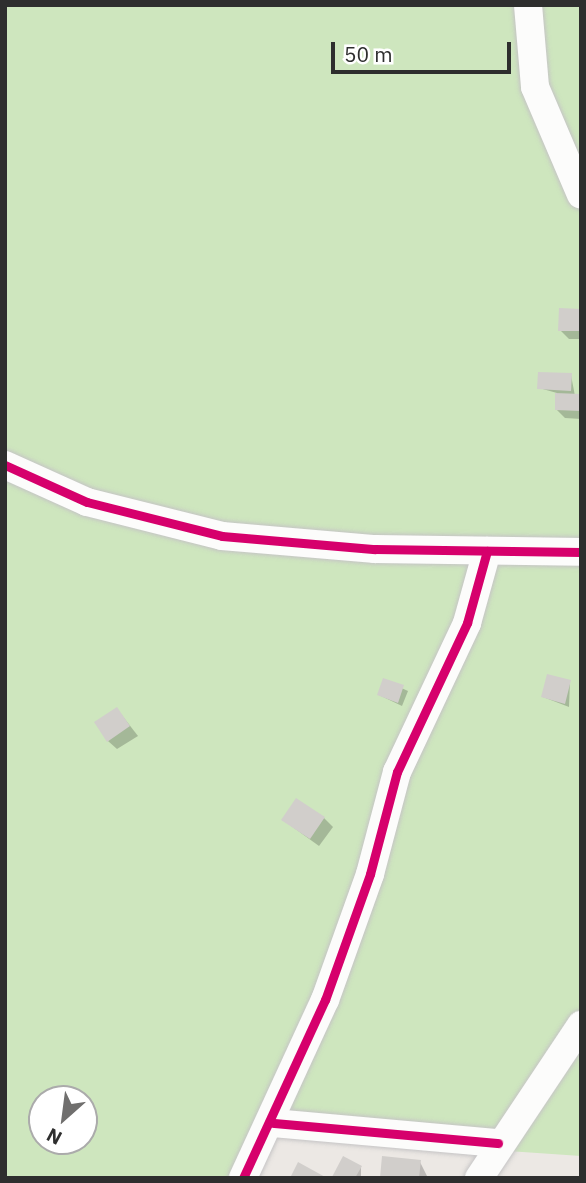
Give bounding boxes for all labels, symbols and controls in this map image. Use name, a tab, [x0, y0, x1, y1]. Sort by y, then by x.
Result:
scale bar	[334, 28, 514, 72]
text: 50 m	[344, 40, 393, 68]
north arrow	[28, 1085, 98, 1155]
text: N	[42, 1123, 66, 1151]

